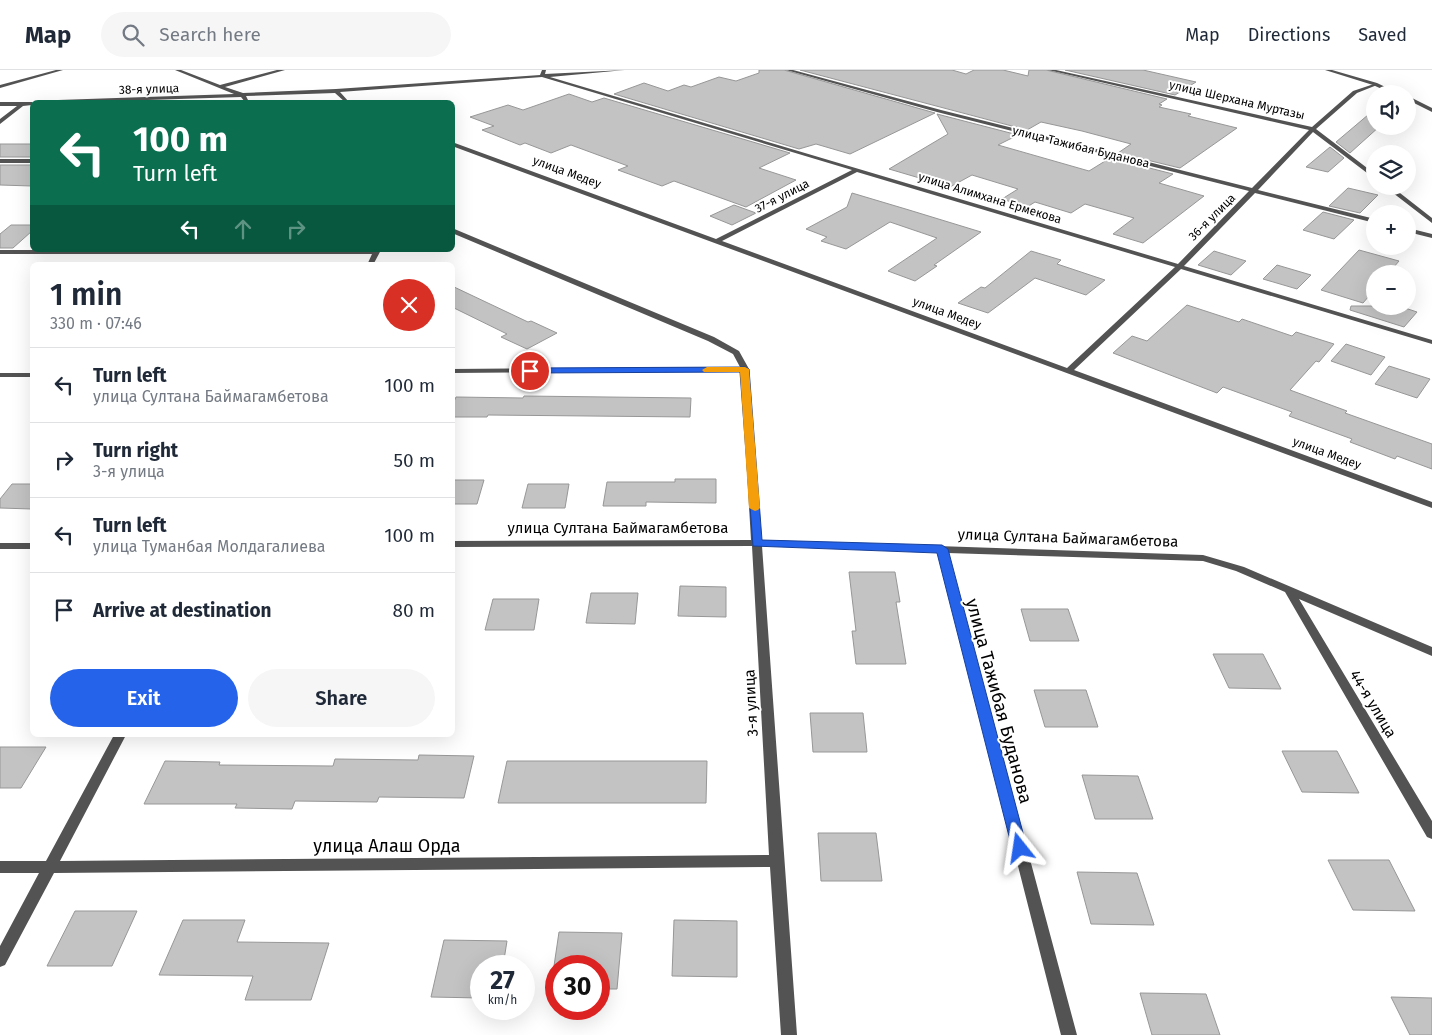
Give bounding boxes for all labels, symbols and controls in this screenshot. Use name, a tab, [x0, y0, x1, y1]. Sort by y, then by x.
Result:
search box	[101, 12, 451, 57]
text: Map	[25, 21, 71, 49]
icon: search	[119, 21, 147, 49]
text: Search here	[159, 23, 261, 46]
text: Map	[1185, 24, 1220, 46]
text: Directions	[1248, 24, 1330, 46]
text: Saved	[1358, 24, 1407, 46]
street label: улица Шерхана Муртазы	[1168, 78, 1306, 122]
street label: 38-я улица	[119, 81, 179, 97]
map controls	[1366, 85, 1416, 315]
button: sound	[1366, 85, 1416, 135]
text: 100 m	[133, 118, 228, 160]
icon: left	[50, 120, 115, 185]
street label: улица Тажибая Буданова	[1011, 123, 1151, 171]
button: layers	[1366, 145, 1416, 195]
street label: улица Медеу	[531, 153, 603, 191]
text: Turn left	[133, 160, 217, 187]
street label: улица Алимхана Ермекова	[917, 170, 1063, 226]
street label: 37-я улица	[752, 176, 812, 216]
street label: 36-я улица	[1186, 191, 1238, 243]
button: +	[1366, 205, 1416, 255]
icon: left	[176, 215, 204, 243]
icon: ahead	[229, 215, 257, 243]
icon: right	[282, 215, 310, 243]
button: −	[1366, 265, 1416, 315]
text: 1 min	[50, 277, 122, 313]
button: close	[383, 279, 435, 331]
street label: улица Медеу	[911, 294, 983, 332]
text: 330 m · 07:46	[50, 314, 142, 333]
pin	[509, 350, 551, 392]
icon: arrive	[516, 357, 544, 385]
text: Turn left	[93, 364, 167, 387]
icon: left	[50, 371, 78, 399]
text: 100 m	[384, 374, 435, 397]
text: улица Султана Баймагамбетова	[93, 387, 329, 406]
street label: улица Медеу	[1291, 434, 1363, 472]
text: Turn right	[93, 439, 178, 462]
icon: right	[50, 446, 78, 474]
text: 50 m	[394, 449, 435, 472]
text: 3-я улица	[93, 462, 165, 481]
text: Turn left	[93, 514, 167, 537]
street label: улица Султана Баймагамбетова	[508, 519, 728, 537]
icon: left	[50, 521, 78, 549]
text: 100 m	[384, 524, 435, 547]
street label: улица Султана Баймагамбетова	[957, 525, 1179, 551]
text: улица Туманбая Молдагалиева	[93, 537, 326, 556]
icon: arrive	[50, 596, 78, 624]
street label: улица Тажибая Буданова	[961, 596, 1037, 806]
text: Arrive at destination	[93, 599, 272, 622]
text: 80 m	[393, 599, 435, 622]
street label: 44-я улица	[1346, 667, 1400, 741]
button: Exit	[50, 669, 238, 727]
button: Share	[248, 669, 435, 727]
street label: 3-я улица	[740, 669, 762, 737]
position arrow	[993, 821, 1045, 873]
street label: улица Алаш Орда	[313, 835, 461, 857]
speed limit sign: 30	[545, 955, 610, 1020]
text: 27	[490, 966, 515, 996]
text: km/h	[488, 993, 517, 1007]

